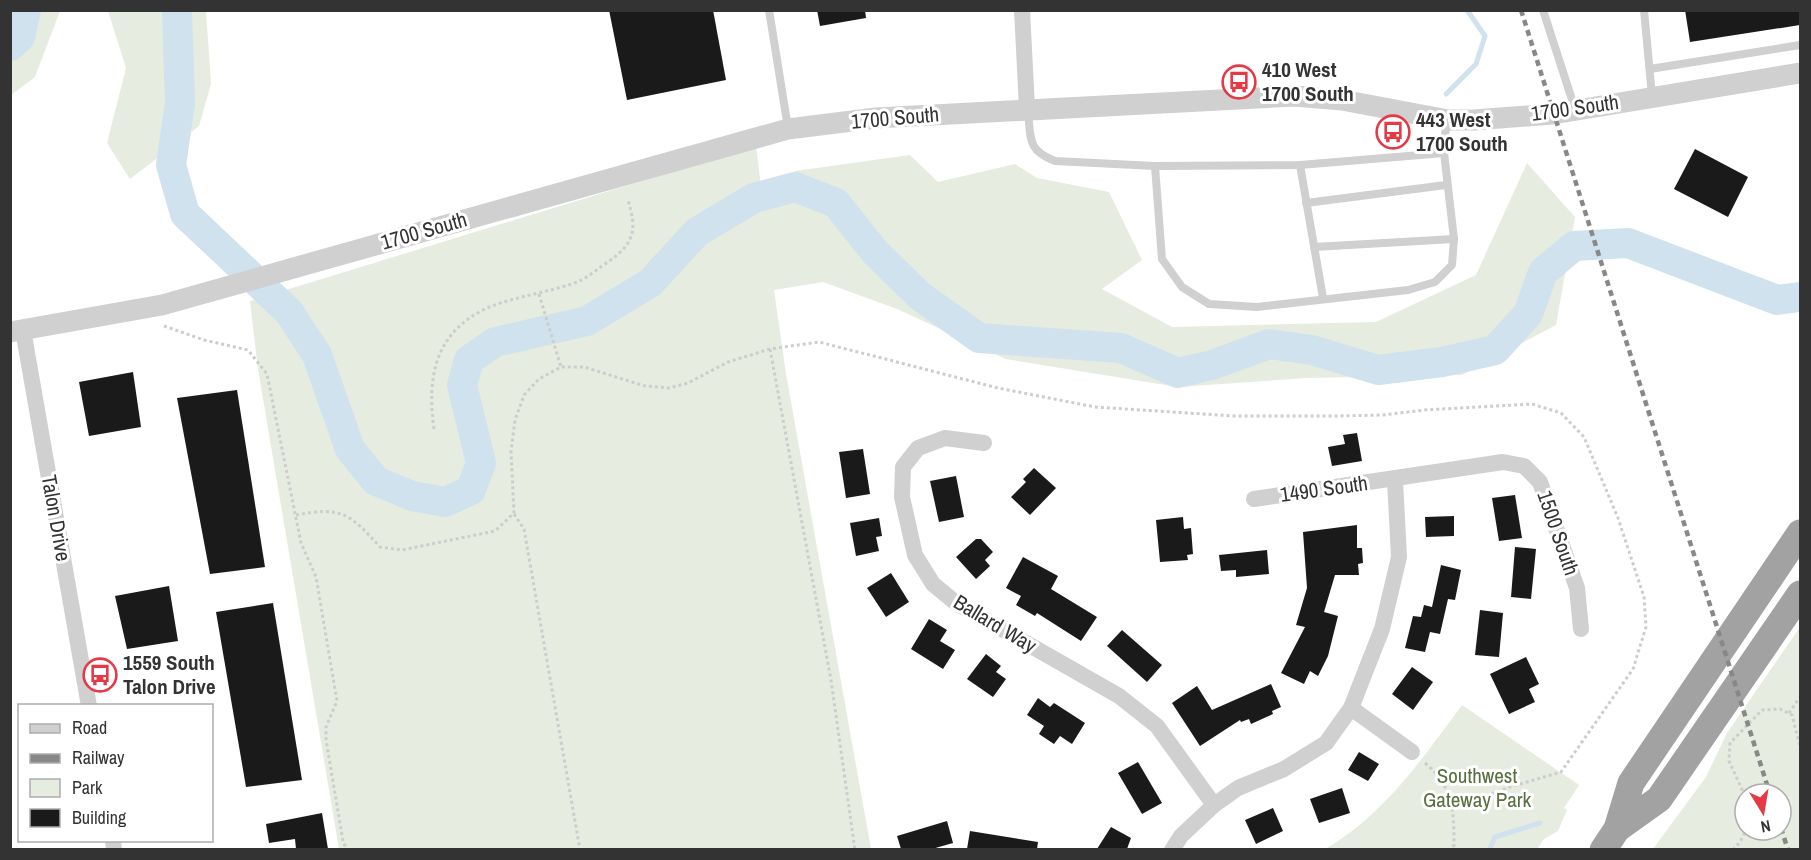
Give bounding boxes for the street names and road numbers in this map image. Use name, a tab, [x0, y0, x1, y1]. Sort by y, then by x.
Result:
street label: 1700 South	[1529, 87, 1621, 128]
street label: 1700 South	[850, 99, 940, 136]
street label: 1700 South	[378, 204, 470, 257]
street label: 1490 South	[1278, 468, 1370, 509]
street label: Talon Drive	[35, 472, 78, 563]
street label: 1500 South	[1530, 486, 1587, 579]
street label: Ballard Way	[948, 587, 1043, 660]

